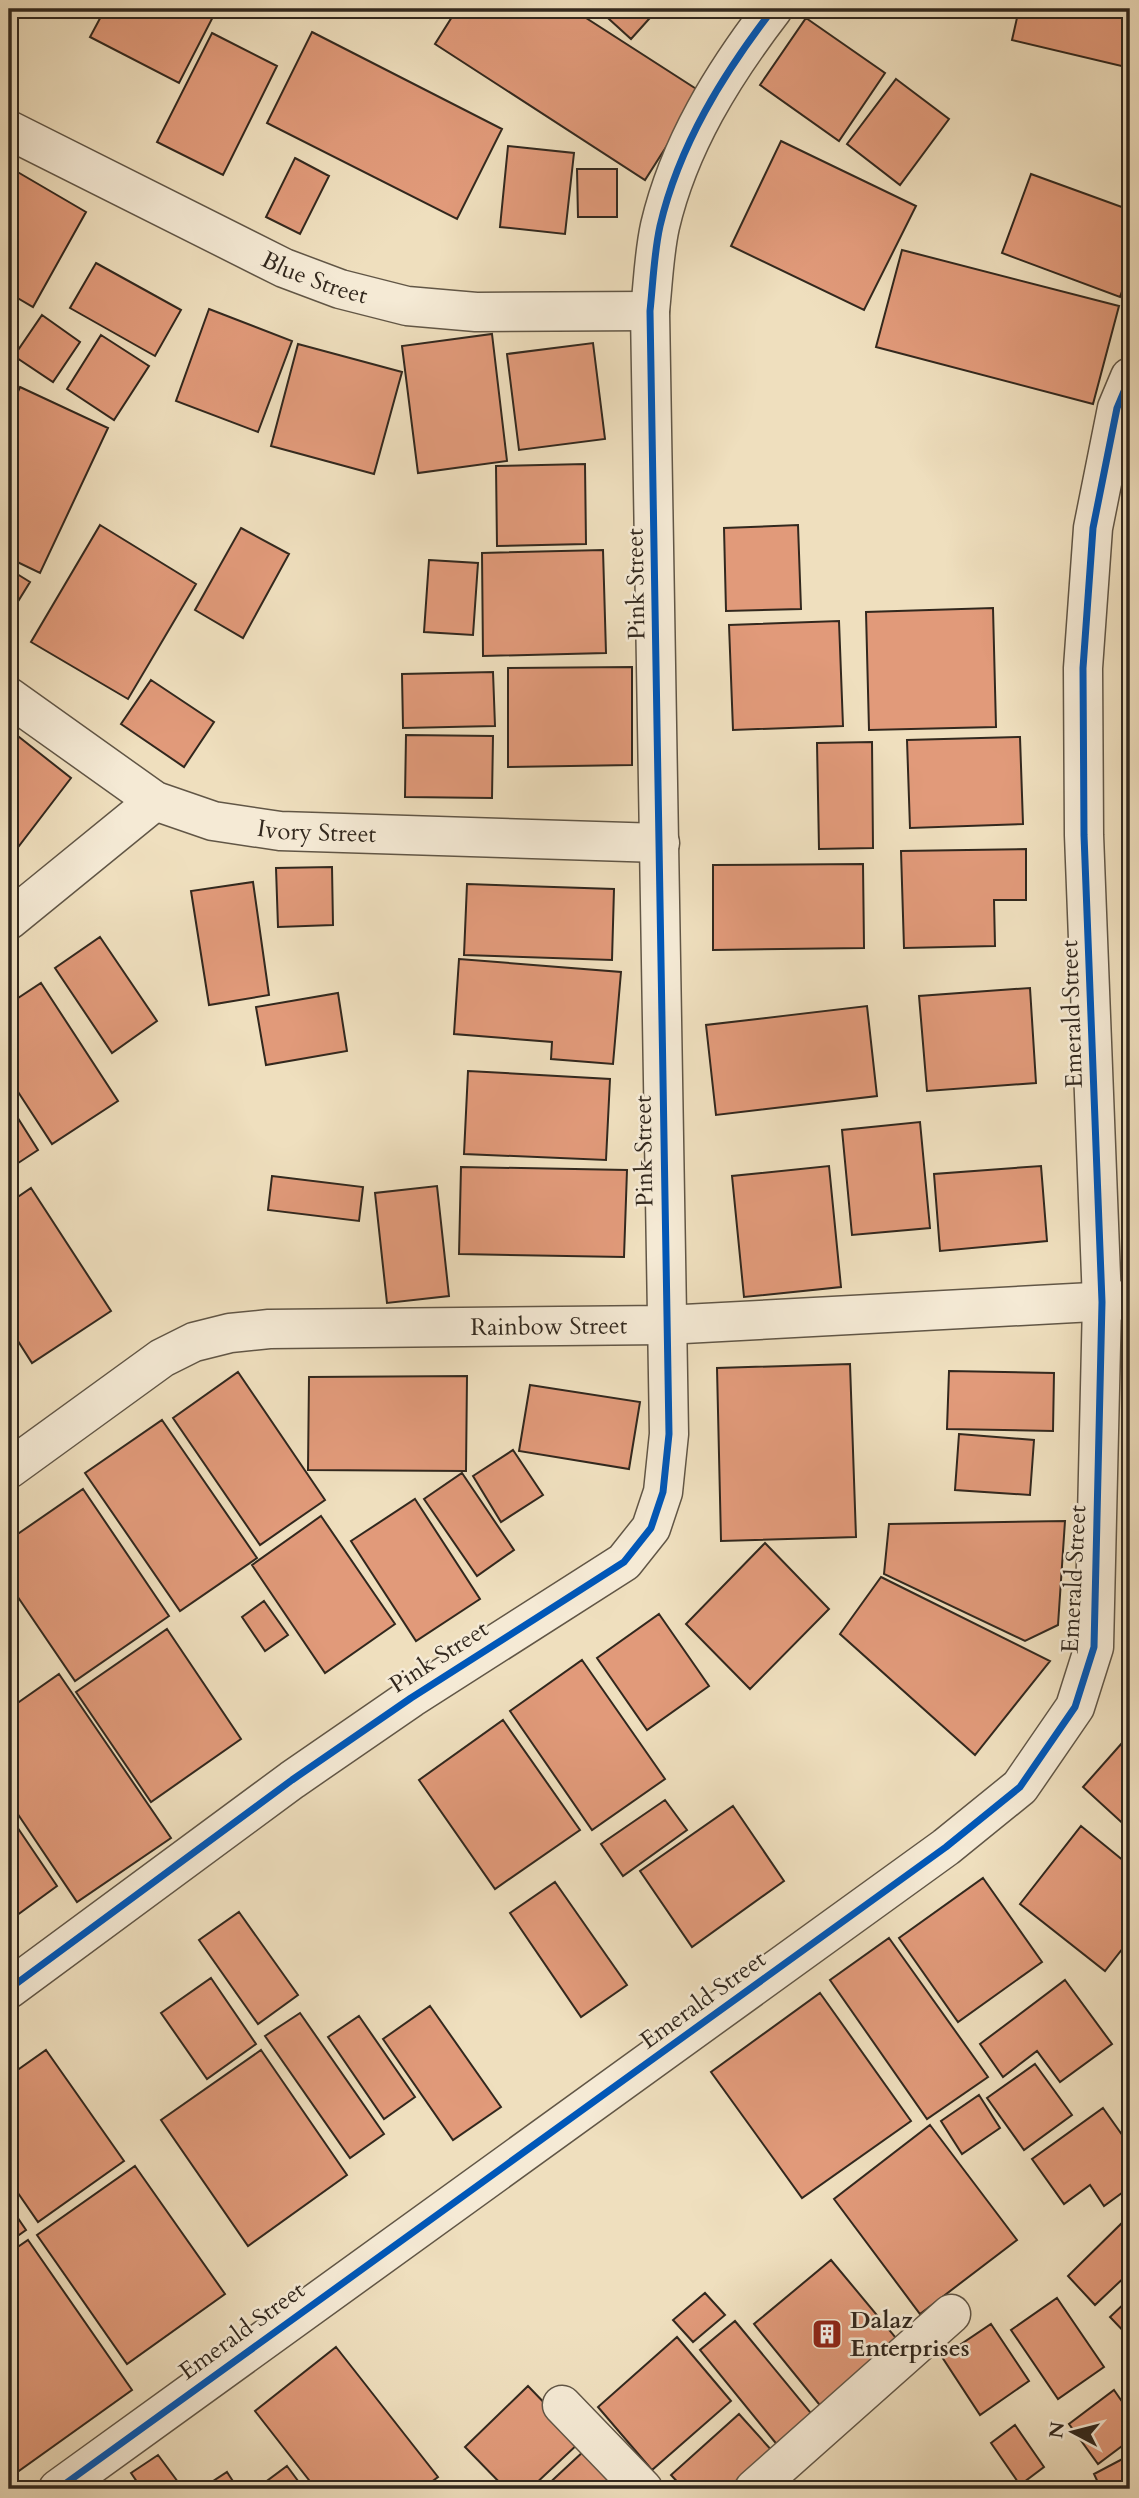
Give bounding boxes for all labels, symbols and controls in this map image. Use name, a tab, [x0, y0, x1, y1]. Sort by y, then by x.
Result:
street label: Blue Street	[256, 243, 371, 312]
street label: Pink Street	[619, 527, 653, 640]
street label: Ivory Street	[255, 811, 377, 851]
street label: Emerald Street	[1053, 939, 1091, 1089]
street label: Pink Street	[627, 1094, 661, 1207]
street label: Rainbow Street	[470, 1309, 628, 1343]
street label: Emerald Street	[1054, 1504, 1094, 1654]
street label: Pink Street	[383, 1613, 495, 1701]
street label: Emerald Street	[633, 1943, 773, 2057]
street label: Emerald Street	[172, 2274, 312, 2388]
place label: Dalaz Enterprises	[850, 2304, 970, 2365]
building icon: Dalaz Enterprises	[810, 2317, 844, 2351]
north arrow	[1038, 2396, 1108, 2466]
text: N	[1043, 2420, 1071, 2440]

